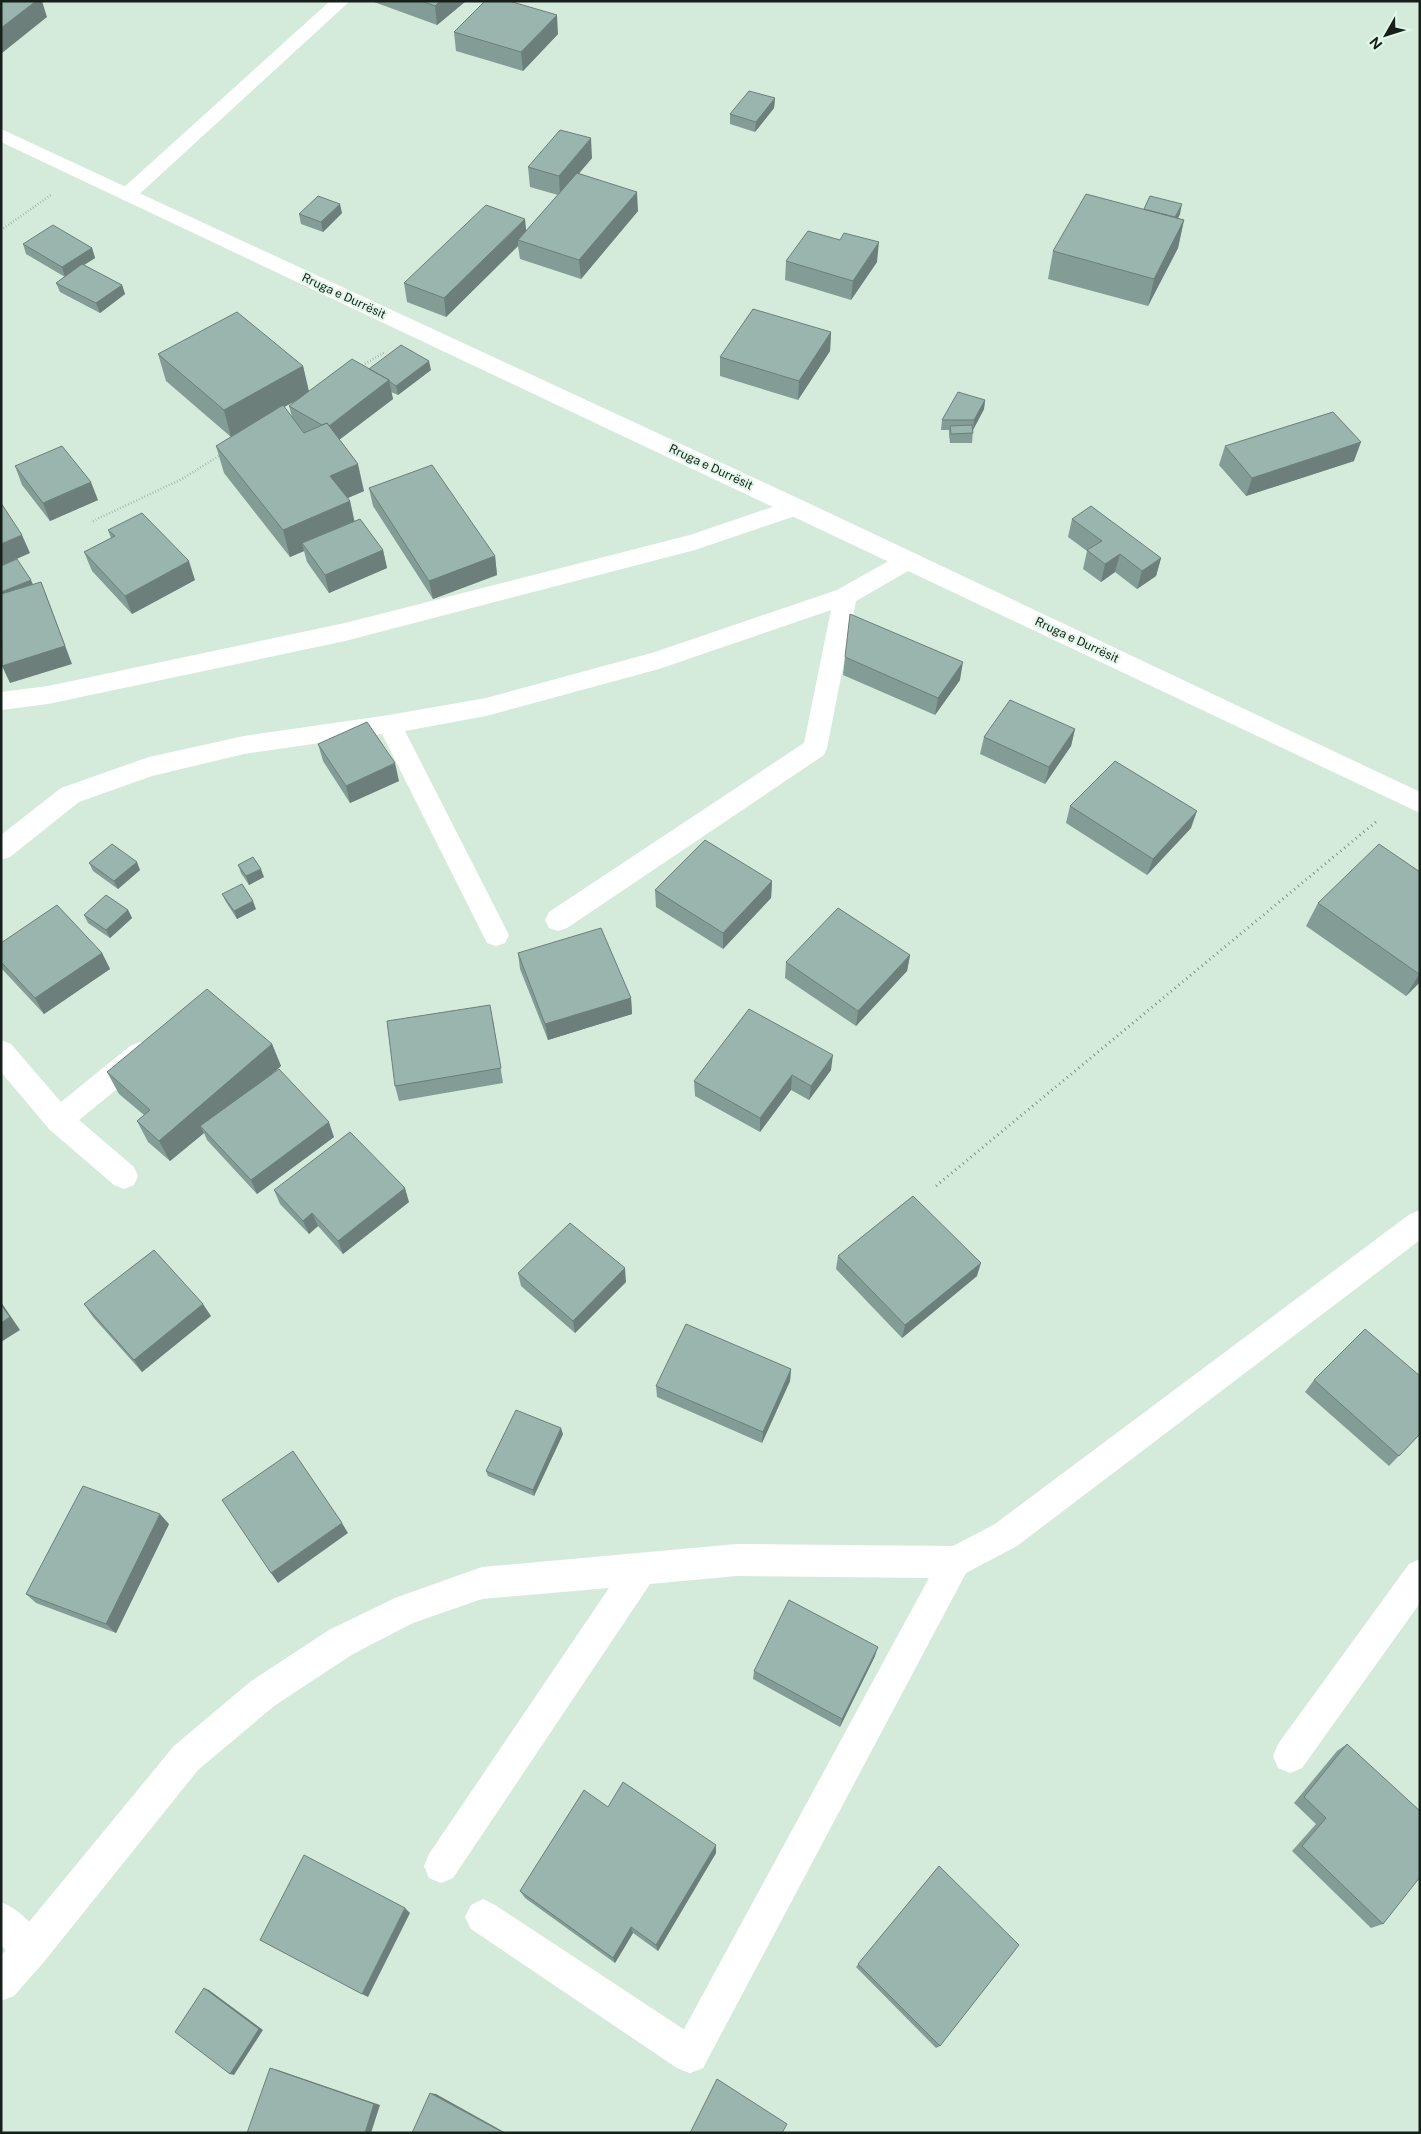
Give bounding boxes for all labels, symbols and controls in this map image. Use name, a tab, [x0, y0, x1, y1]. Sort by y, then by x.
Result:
north arrow	[1361, 10, 1411, 60]
text: N	[1366, 34, 1386, 52]
street label: Rruga e Durrësit	[300, 270, 389, 322]
street label: Rruga e Durrësit	[667, 441, 756, 493]
street label: Rruga e Durrësit	[1033, 614, 1122, 666]

